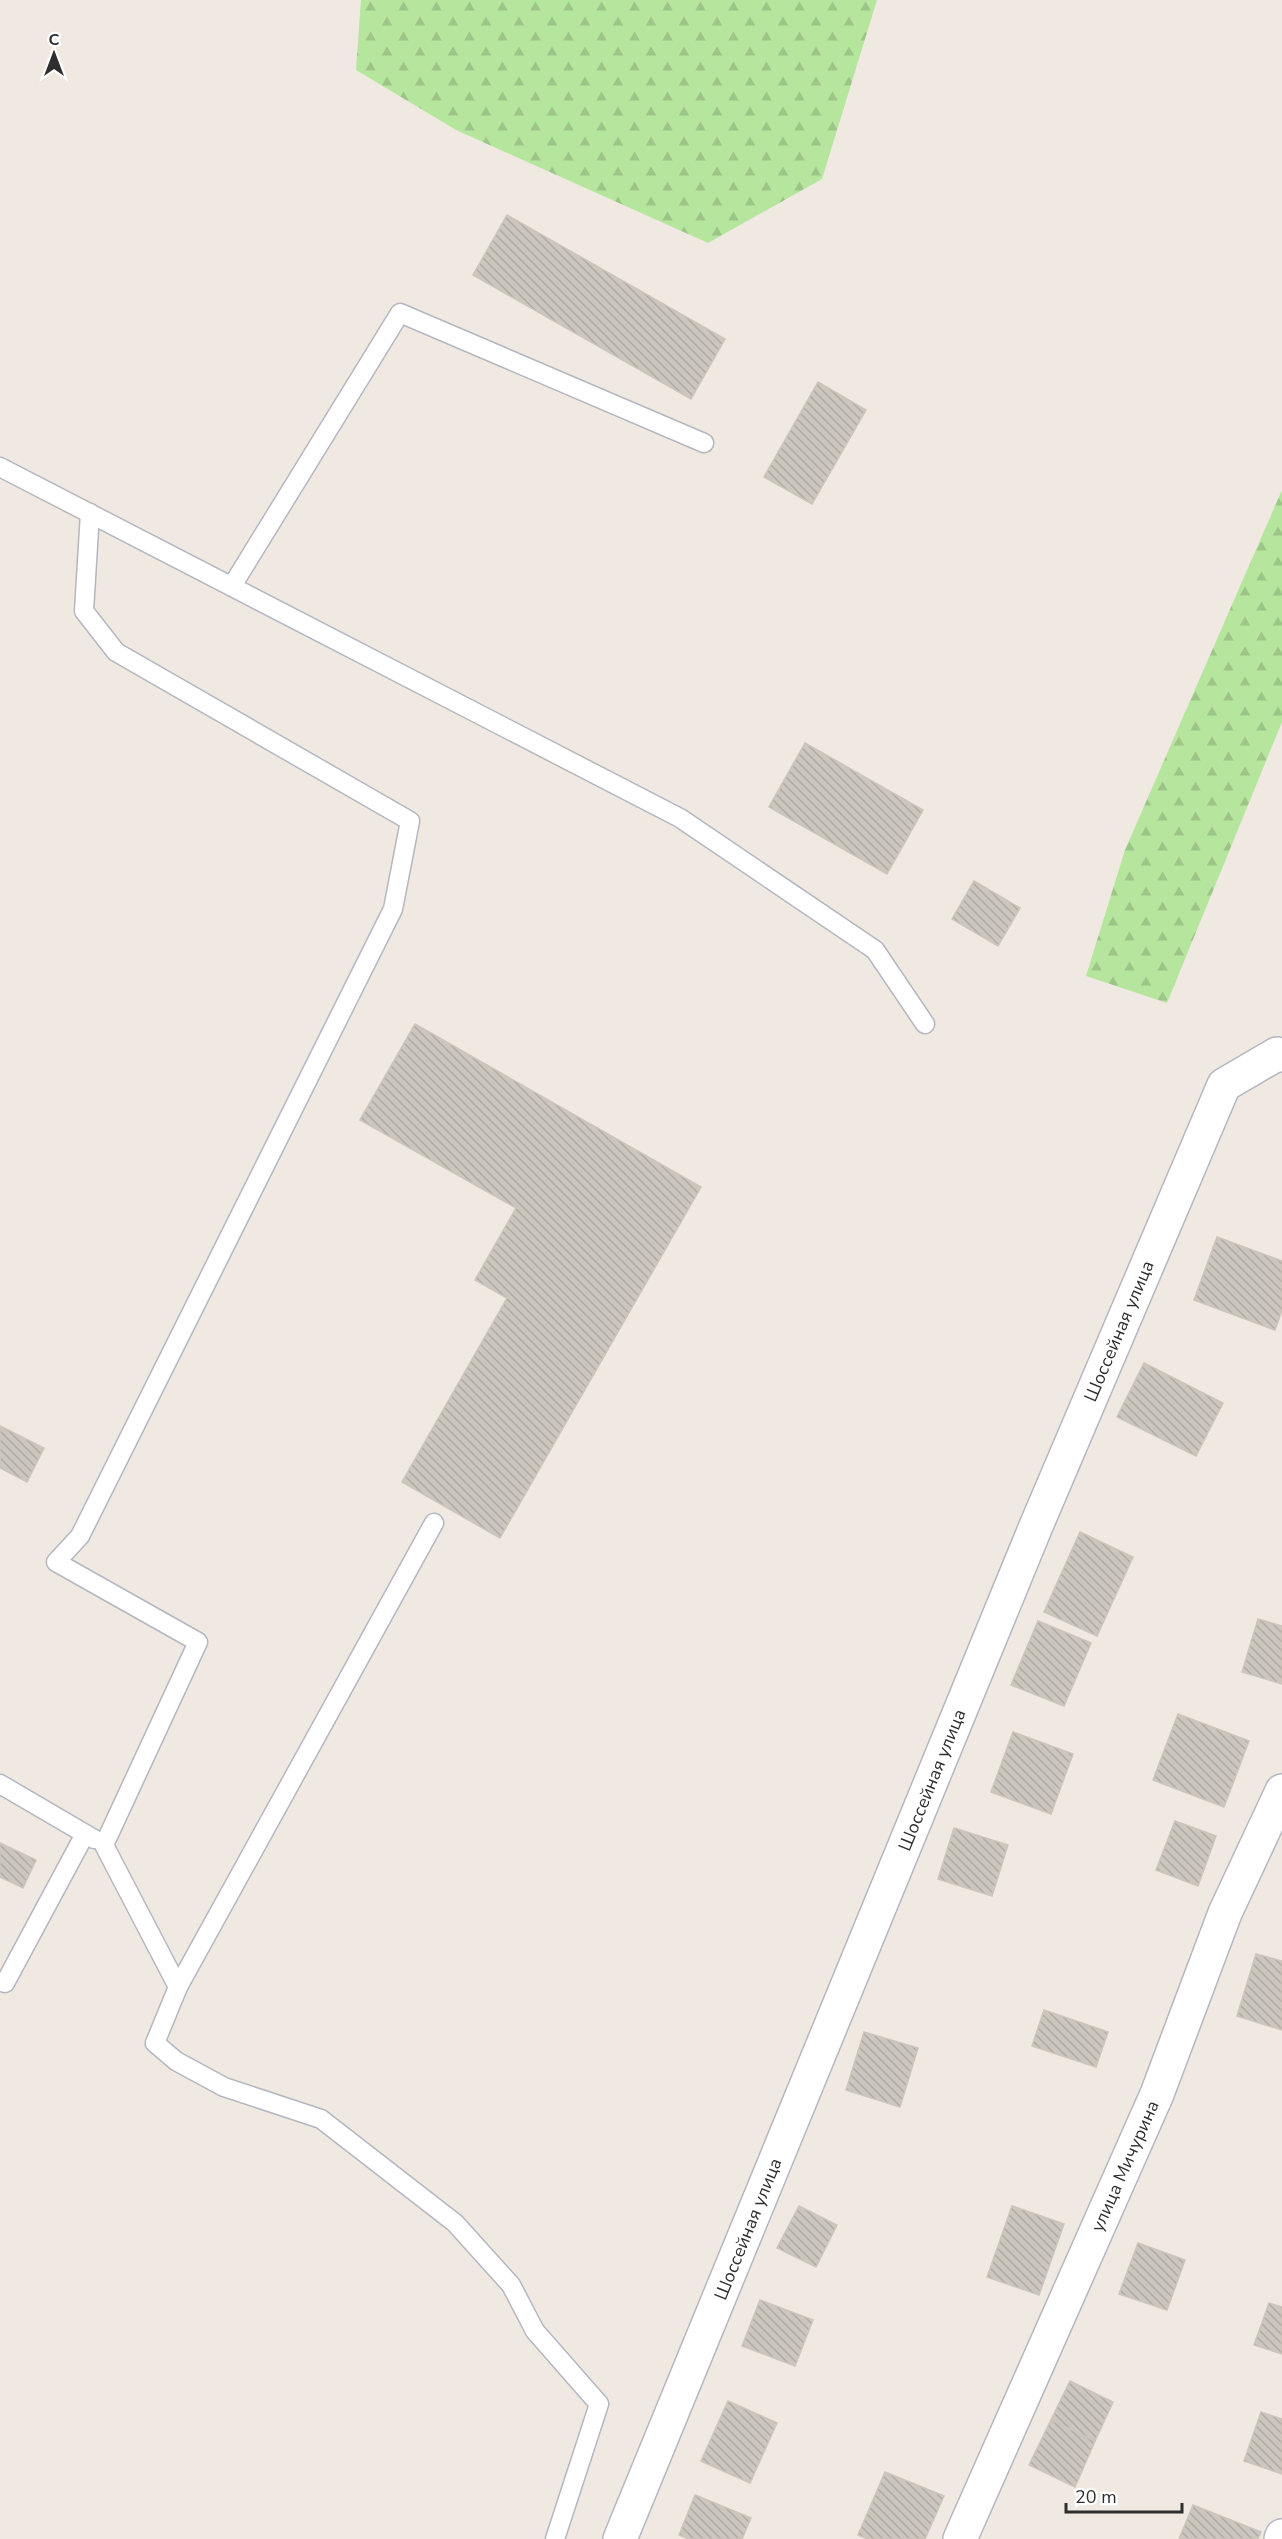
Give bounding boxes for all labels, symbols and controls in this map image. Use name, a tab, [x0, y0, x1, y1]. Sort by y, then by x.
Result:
north arrow	[24, 24, 84, 84]
text: С	[49, 29, 60, 51]
street label: Шоссейная улица	[1078, 1257, 1160, 1405]
street label: Шоссейная улица	[893, 1705, 971, 1855]
street label: улица Мичурина	[1085, 2096, 1165, 2236]
street label: Шоссейная улица	[709, 2154, 787, 2304]
scale bar	[1066, 2476, 1182, 2514]
text: 20 m	[1075, 2485, 1117, 2509]

